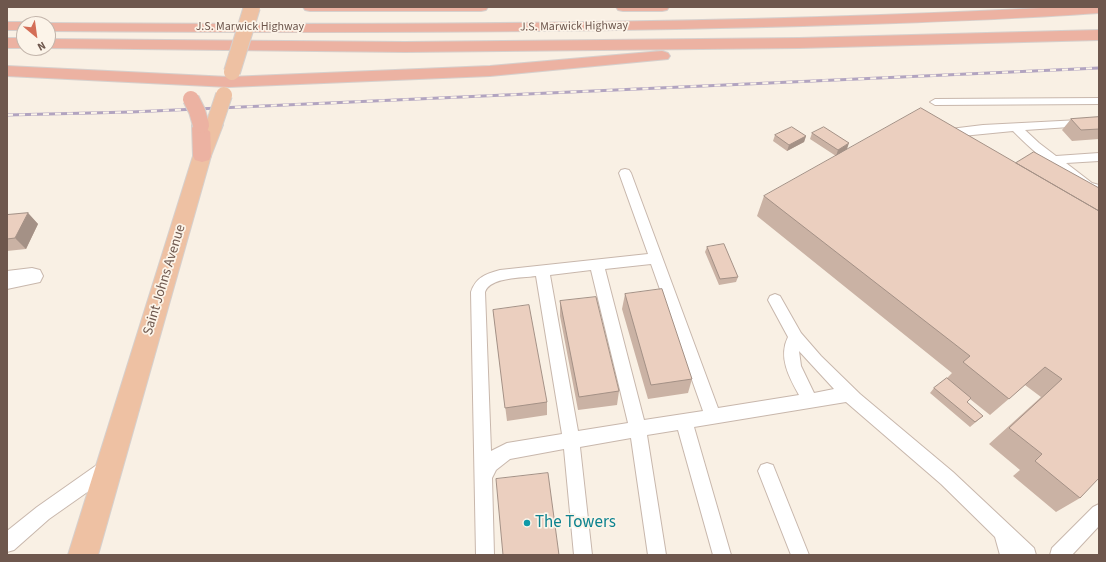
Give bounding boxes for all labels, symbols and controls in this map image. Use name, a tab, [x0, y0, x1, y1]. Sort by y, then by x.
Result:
north arrow	[16, 16, 56, 56]
street label: J.S. Marwick Highway	[520, 19, 628, 35]
street label: J.S. Marwick Highway	[196, 20, 304, 34]
text: N	[35, 38, 48, 54]
street label: Saint Johns Avenue	[140, 223, 190, 337]
place label: The Towers	[535, 513, 616, 533]
marker: The Towers	[522, 518, 532, 528]

